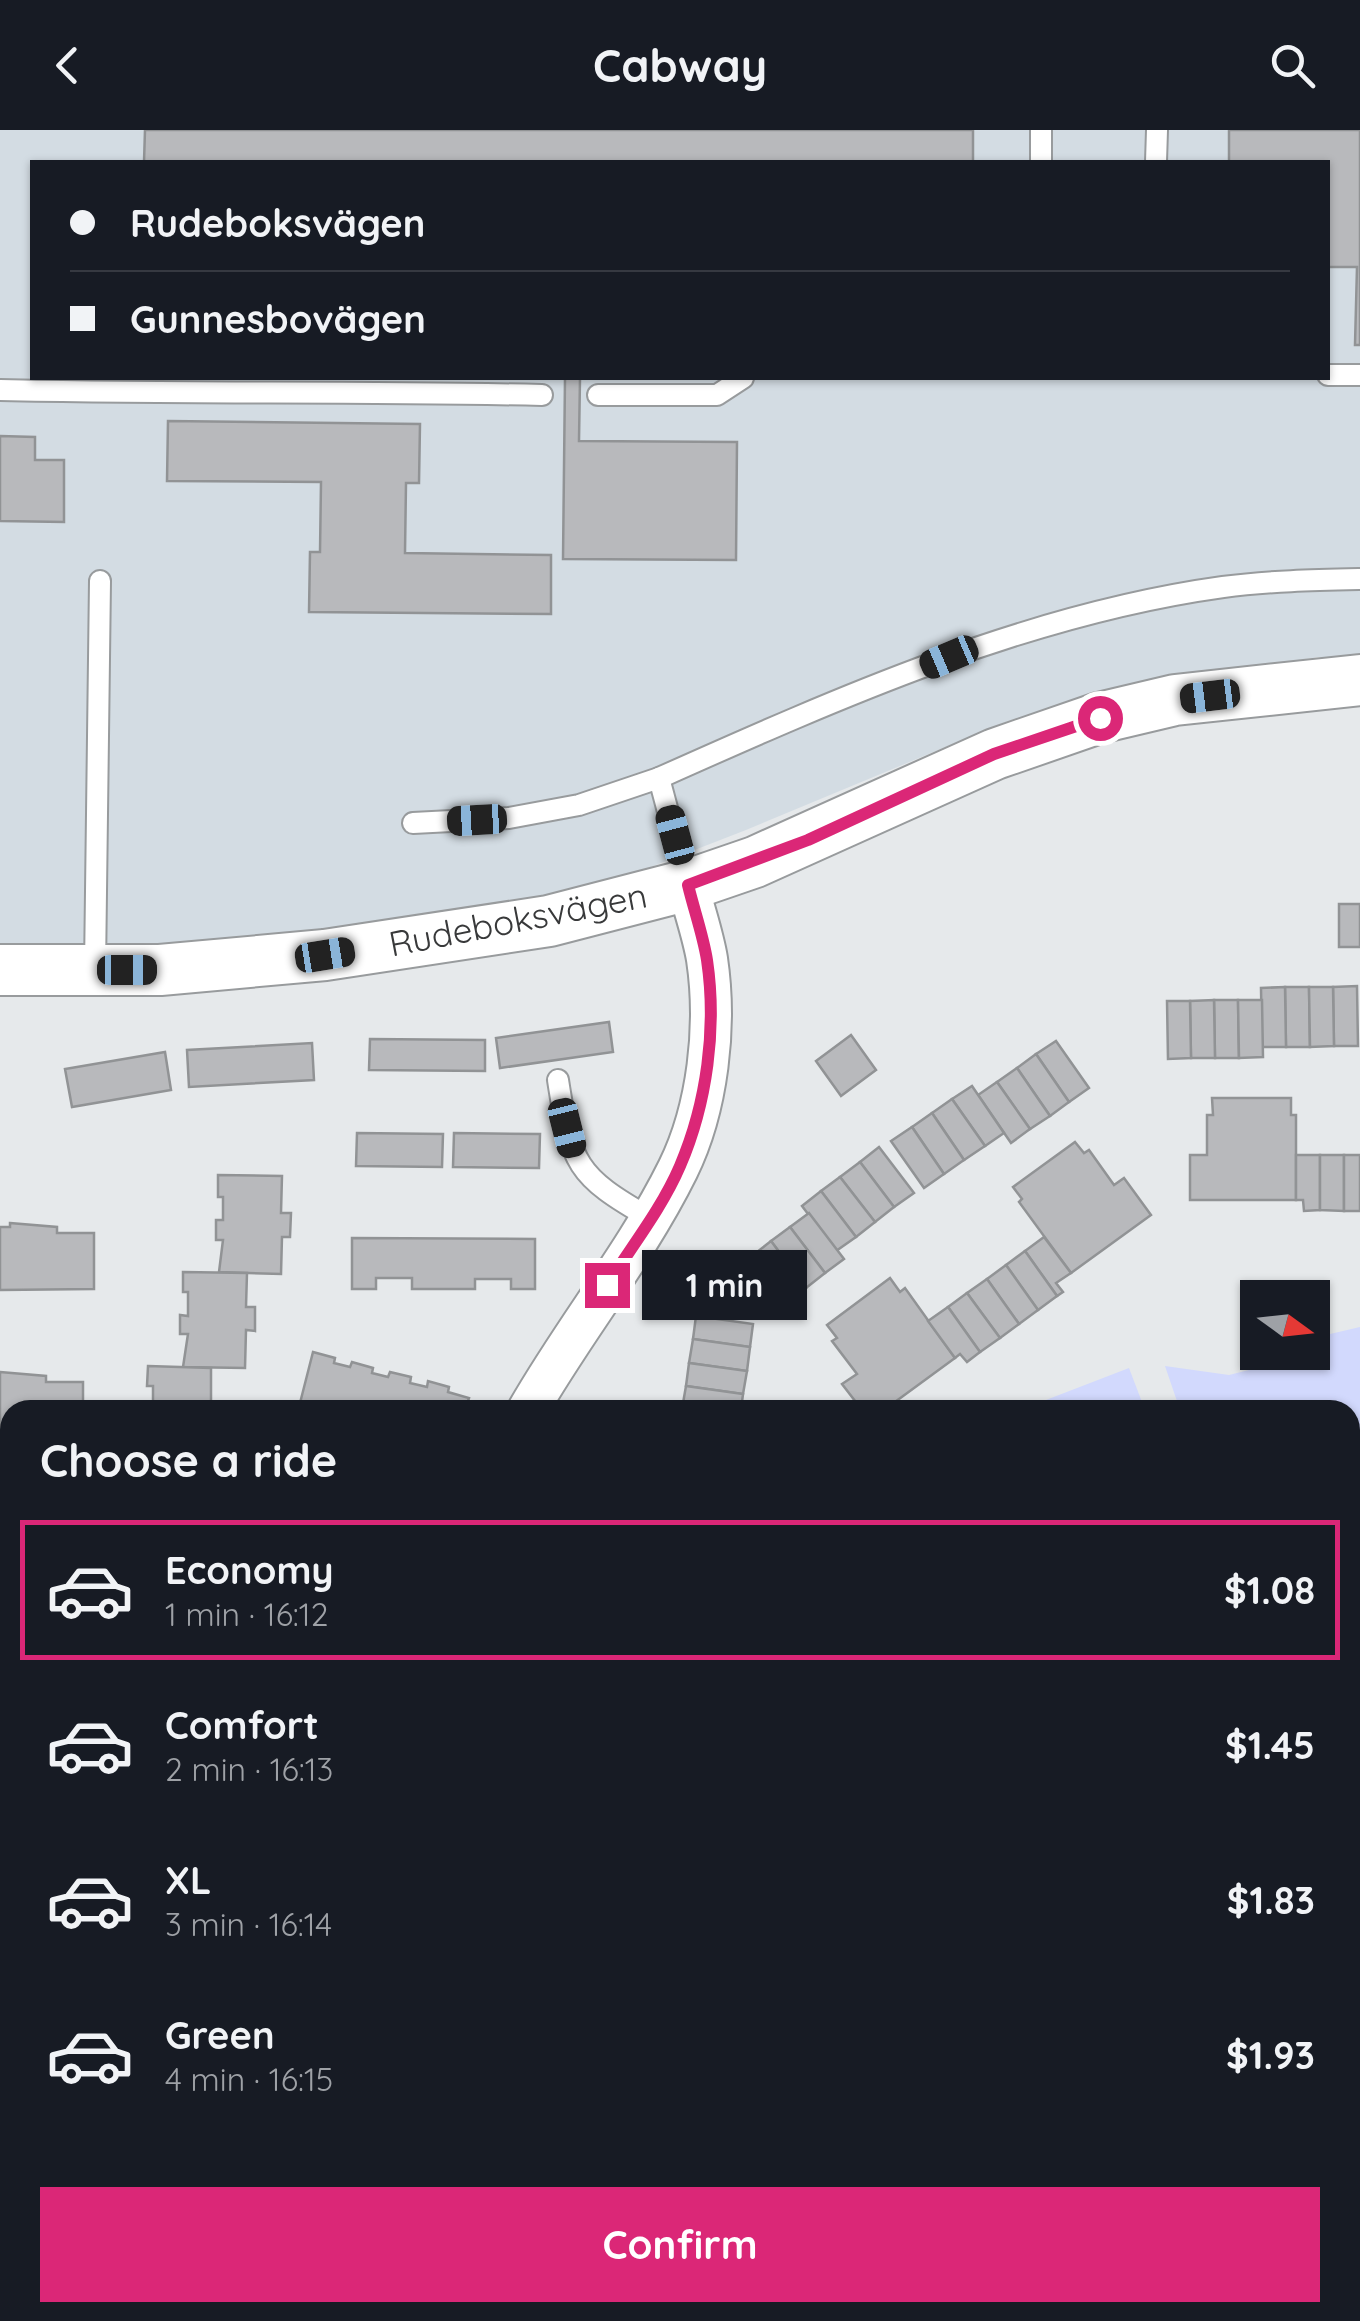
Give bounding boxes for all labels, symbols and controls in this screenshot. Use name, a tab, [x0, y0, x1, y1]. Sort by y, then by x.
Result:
text: Cabway	[593, 37, 767, 93]
icon: back	[40, 38, 95, 93]
icon: search	[1265, 38, 1320, 93]
text: Rudeboksvägen	[130, 199, 425, 247]
text: Gunnesbovägen	[130, 295, 426, 343]
car	[916, 631, 982, 683]
car	[1178, 677, 1242, 715]
route start	[1078, 696, 1123, 741]
car	[653, 802, 697, 868]
car	[446, 803, 508, 837]
street label: Rudeboksvägen	[385, 872, 651, 966]
car	[293, 935, 357, 975]
car	[97, 955, 157, 985]
car	[545, 1095, 589, 1161]
callout: 1 min	[642, 1250, 807, 1320]
route end	[585, 1263, 630, 1308]
text: 1 min	[686, 1265, 763, 1305]
north arrow	[1240, 1280, 1330, 1370]
map controls	[1240, 1280, 1330, 1370]
text: Choose a ride	[40, 1432, 337, 1488]
icon: car	[45, 1545, 135, 1635]
text: Economy	[165, 1546, 334, 1594]
text: $1.08	[1224, 1566, 1315, 1614]
text: 1 min · 16:12	[165, 1594, 328, 1634]
icon: car	[45, 1700, 135, 1790]
text: Comfort	[165, 1701, 319, 1749]
text: $1.45	[1225, 1721, 1315, 1769]
text: 2 min · 16:13	[165, 1749, 333, 1789]
icon: car	[45, 1855, 135, 1945]
text: XL	[165, 1856, 211, 1904]
text: $1.83	[1227, 1876, 1315, 1924]
text: 3 min · 16:14	[165, 1904, 332, 1944]
icon: car	[45, 2010, 135, 2100]
text: Green	[165, 2011, 275, 2059]
text: $1.93	[1226, 2031, 1315, 2079]
text: 4 min · 16:15	[165, 2059, 333, 2099]
button: Confirm	[40, 2187, 1320, 2302]

